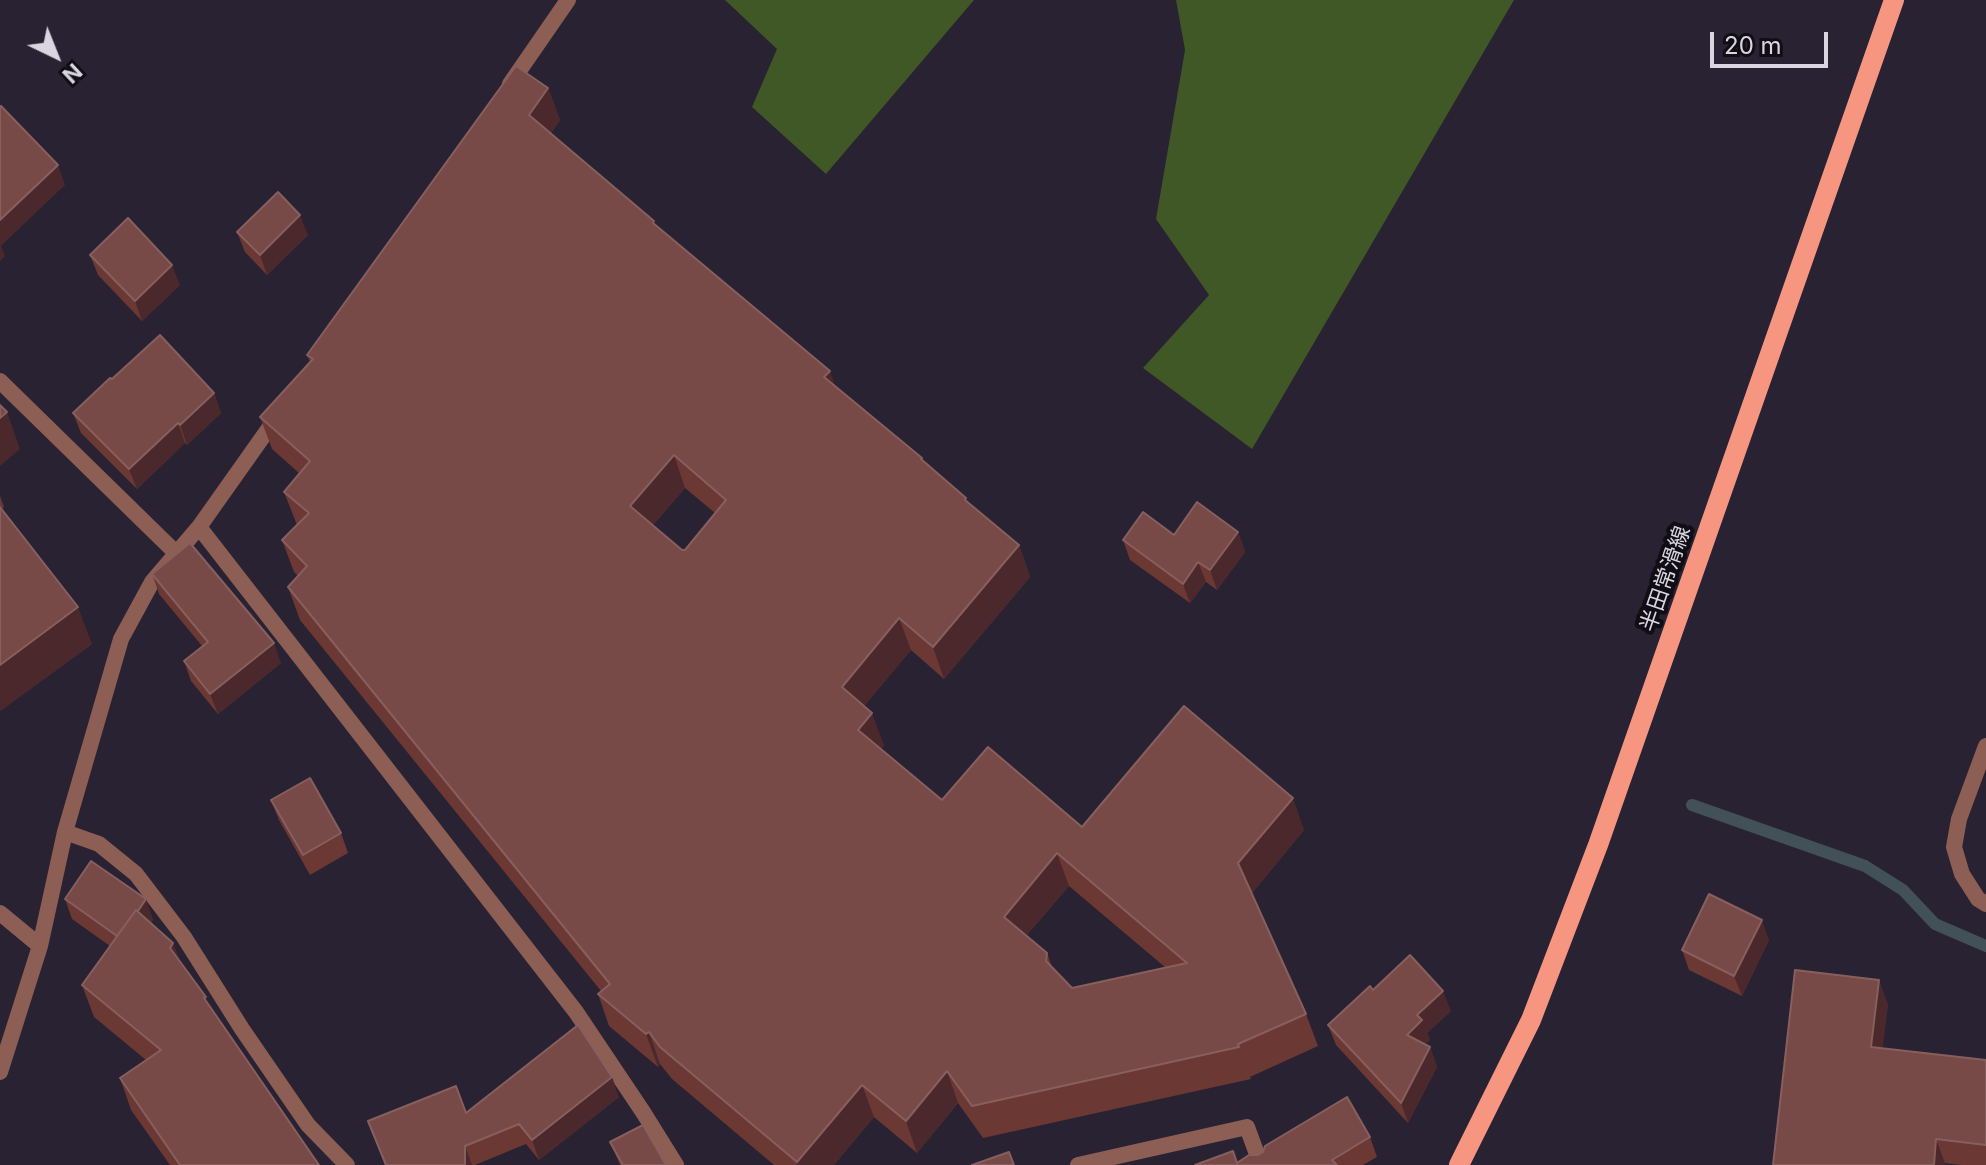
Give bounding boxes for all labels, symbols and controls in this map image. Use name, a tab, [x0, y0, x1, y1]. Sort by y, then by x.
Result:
north arrow	[16, 16, 96, 96]
scale bar	[1714, 16, 1832, 66]
text: 20 m	[1724, 31, 1782, 60]
text: N	[57, 58, 87, 89]
street label: 半田常滑線	[1636, 523, 1696, 635]

